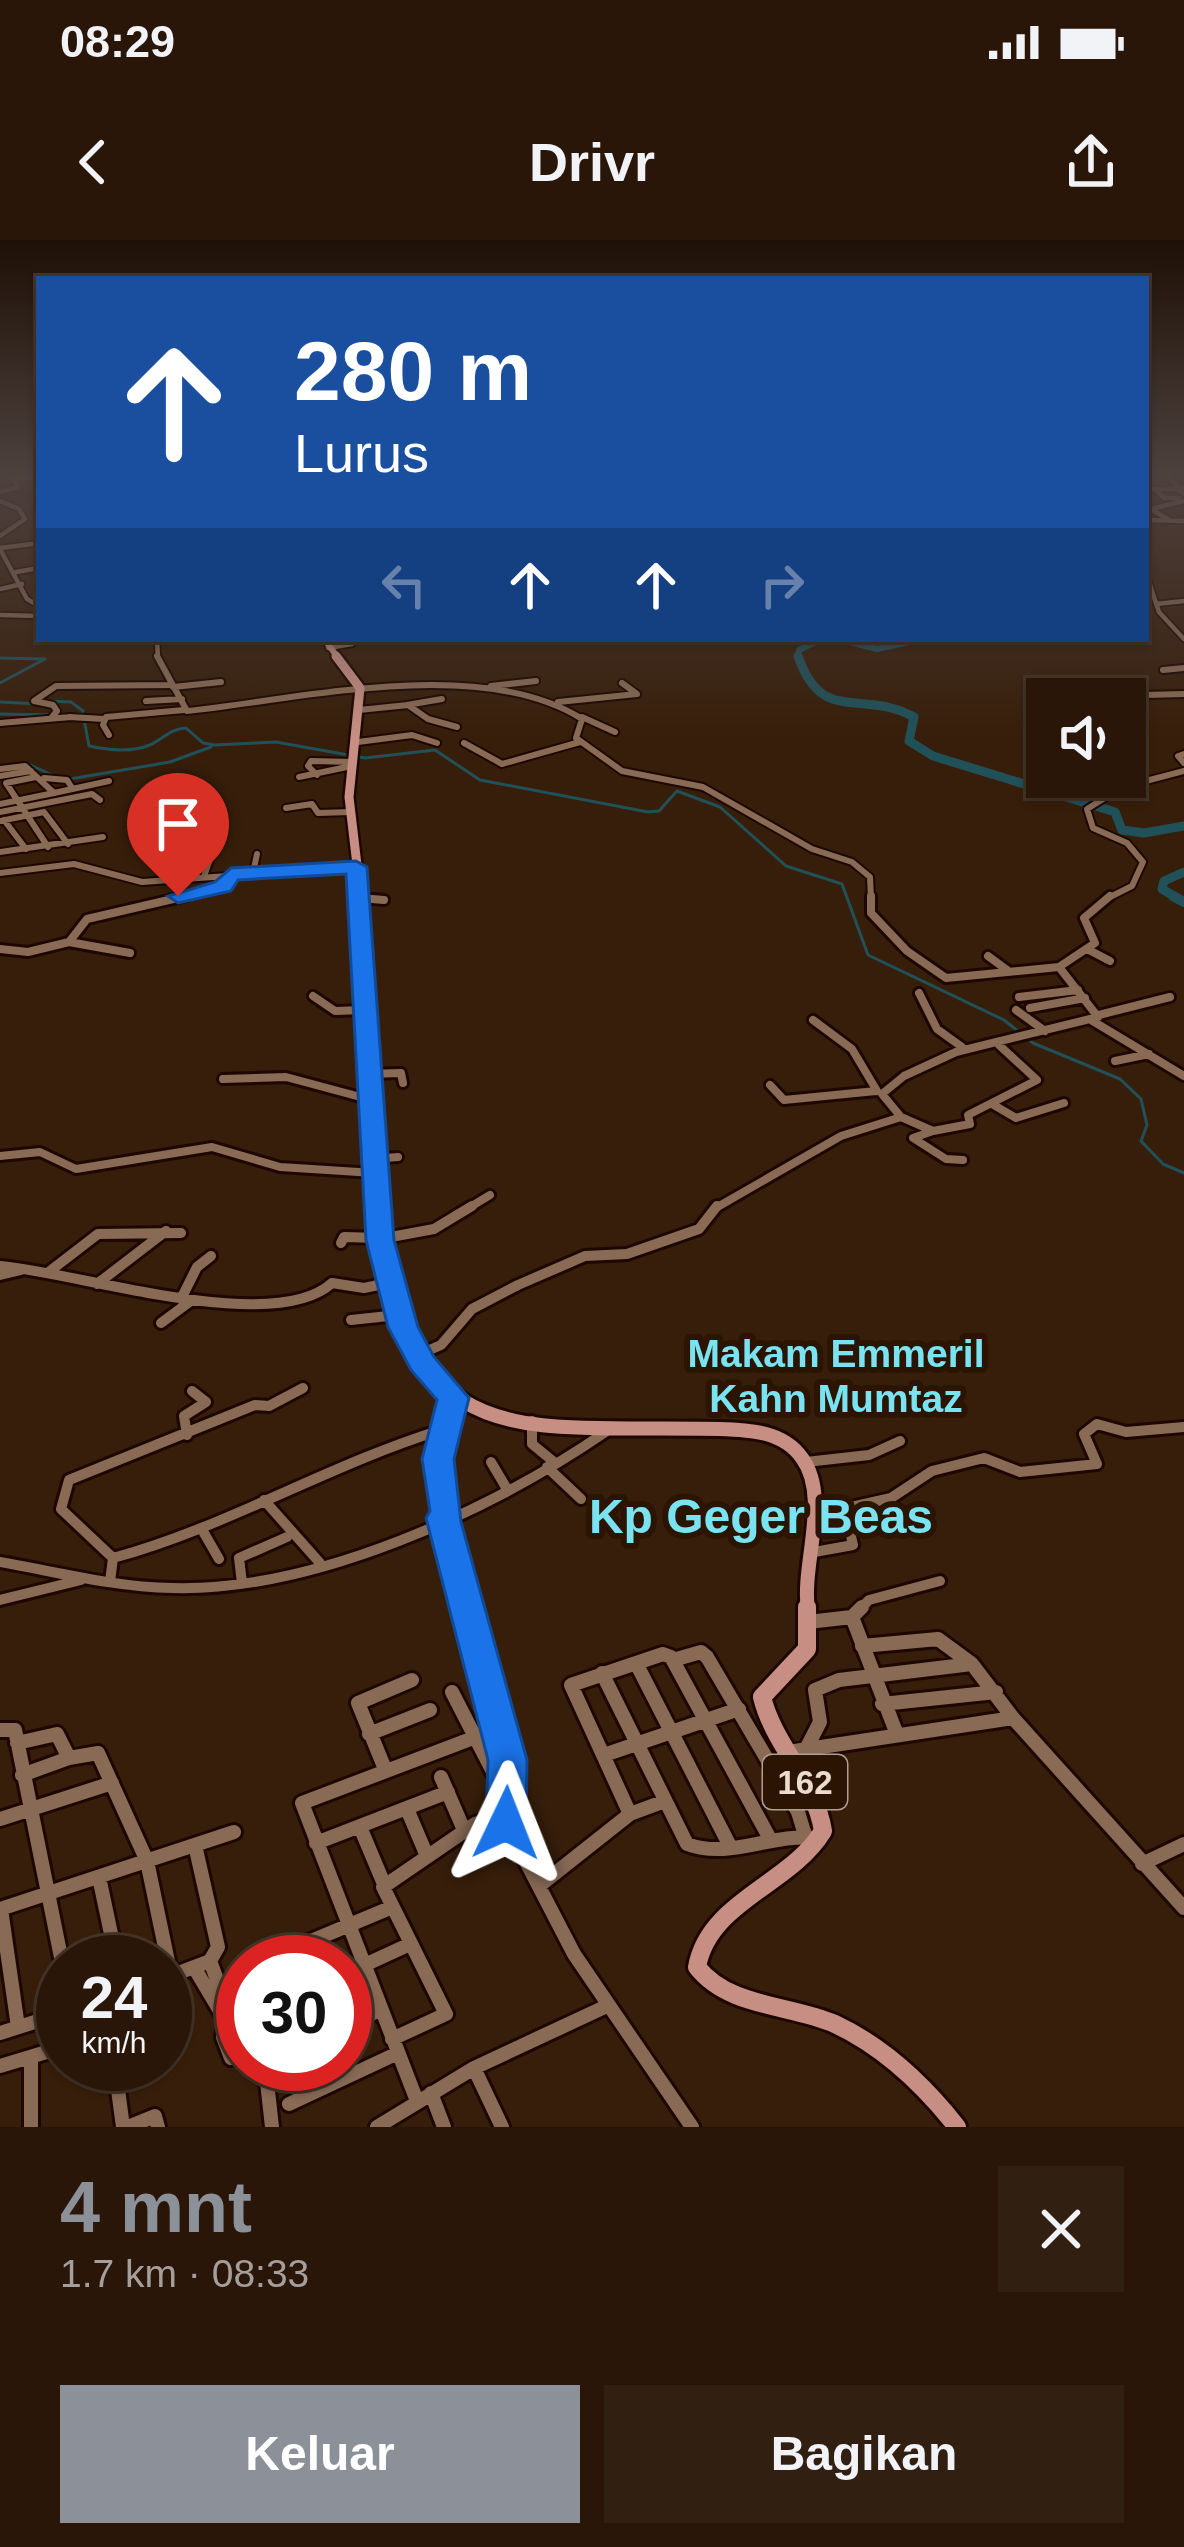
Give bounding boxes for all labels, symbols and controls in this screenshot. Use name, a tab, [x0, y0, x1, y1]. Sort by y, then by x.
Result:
text: 08:29	[60, 16, 175, 67]
icon: back	[60, 129, 126, 195]
icon: share	[1058, 129, 1124, 195]
text: Drivr	[529, 132, 655, 192]
icon: ahead	[96, 324, 252, 480]
text: 280 m	[294, 324, 532, 418]
text: Lurus	[294, 423, 429, 483]
icon: left	[371, 552, 437, 618]
icon: ahead	[497, 552, 563, 618]
icon: ahead	[623, 552, 689, 618]
icon: right	[749, 552, 815, 618]
map controls	[1026, 678, 1146, 798]
button: sound	[1026, 678, 1146, 798]
pin	[127, 773, 229, 896]
icon: arrive	[145, 791, 211, 857]
district label: Makam Emmeril Kahn Mumtaz	[688, 1332, 984, 1420]
district label: Kp Geger Beas	[589, 1490, 933, 1543]
road number: 162	[763, 1755, 847, 1809]
position arrow	[443, 1760, 569, 1886]
speed limit sign: 30	[216, 1935, 372, 2091]
text: 24	[81, 1964, 147, 2031]
text: km/h	[81, 2026, 147, 2059]
button: close	[998, 2166, 1124, 2292]
text: 4 mnt	[60, 2167, 252, 2247]
text: 1.7 km · 08:33	[60, 2252, 309, 2295]
button: Keluar	[60, 2385, 580, 2523]
button: Bagikan	[604, 2385, 1124, 2523]

